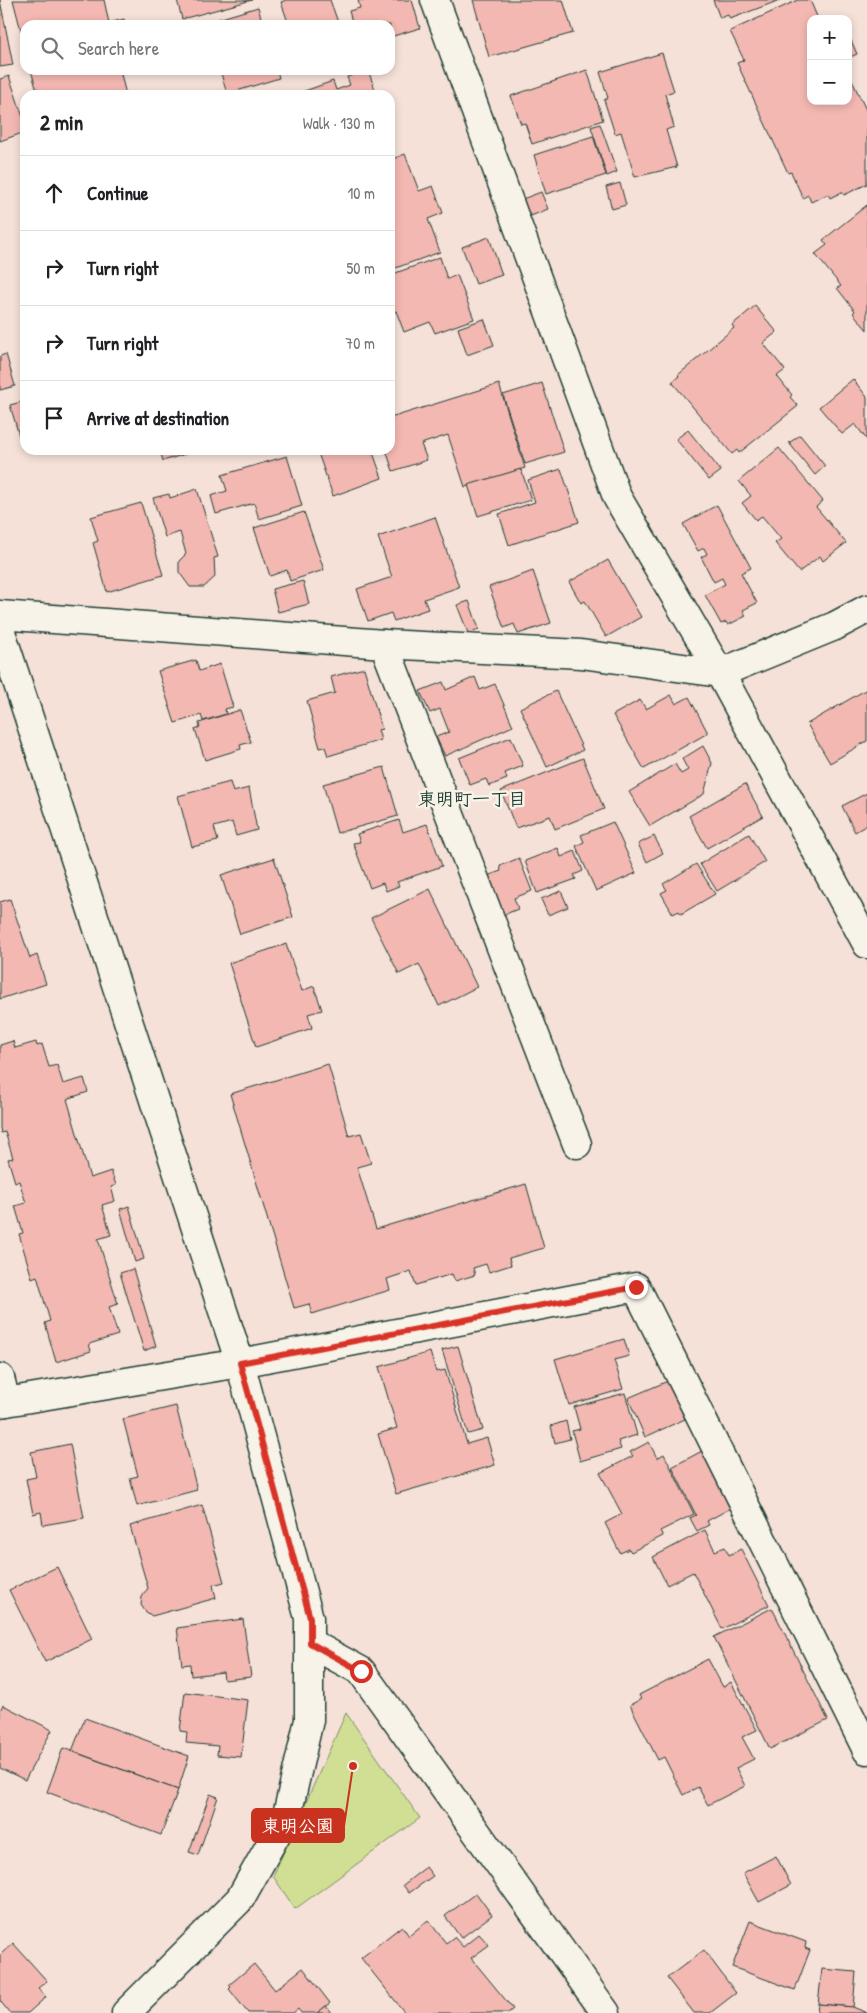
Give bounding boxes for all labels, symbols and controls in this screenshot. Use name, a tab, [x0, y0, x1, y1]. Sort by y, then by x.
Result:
map controls	[807, 15, 852, 105]
button: +	[807, 15, 852, 60]
search box	[20, 20, 395, 75]
icon: search	[38, 34, 66, 62]
text: Search here	[78, 35, 159, 61]
button: −	[807, 60, 852, 105]
text: 2 min	[40, 108, 83, 137]
text: Walk · 130 m	[303, 112, 375, 134]
icon: ahead	[40, 179, 68, 207]
text: Continue	[87, 180, 148, 206]
text: 10 m	[347, 182, 375, 204]
icon: right	[40, 254, 68, 282]
text: Turn right	[87, 255, 158, 281]
text: 50 m	[347, 257, 375, 279]
icon: right	[40, 329, 68, 357]
text: Turn right	[87, 330, 158, 356]
text: 70 m	[345, 332, 375, 354]
icon: arrive	[40, 404, 68, 432]
text: Arrive at destination	[87, 405, 229, 431]
district label: 東明町一丁目	[418, 786, 526, 811]
route end	[625, 1276, 648, 1299]
route start	[350, 1660, 373, 1683]
callout: 東明公園	[252, 1809, 344, 1842]
text: 東明公園	[262, 1813, 334, 1838]

